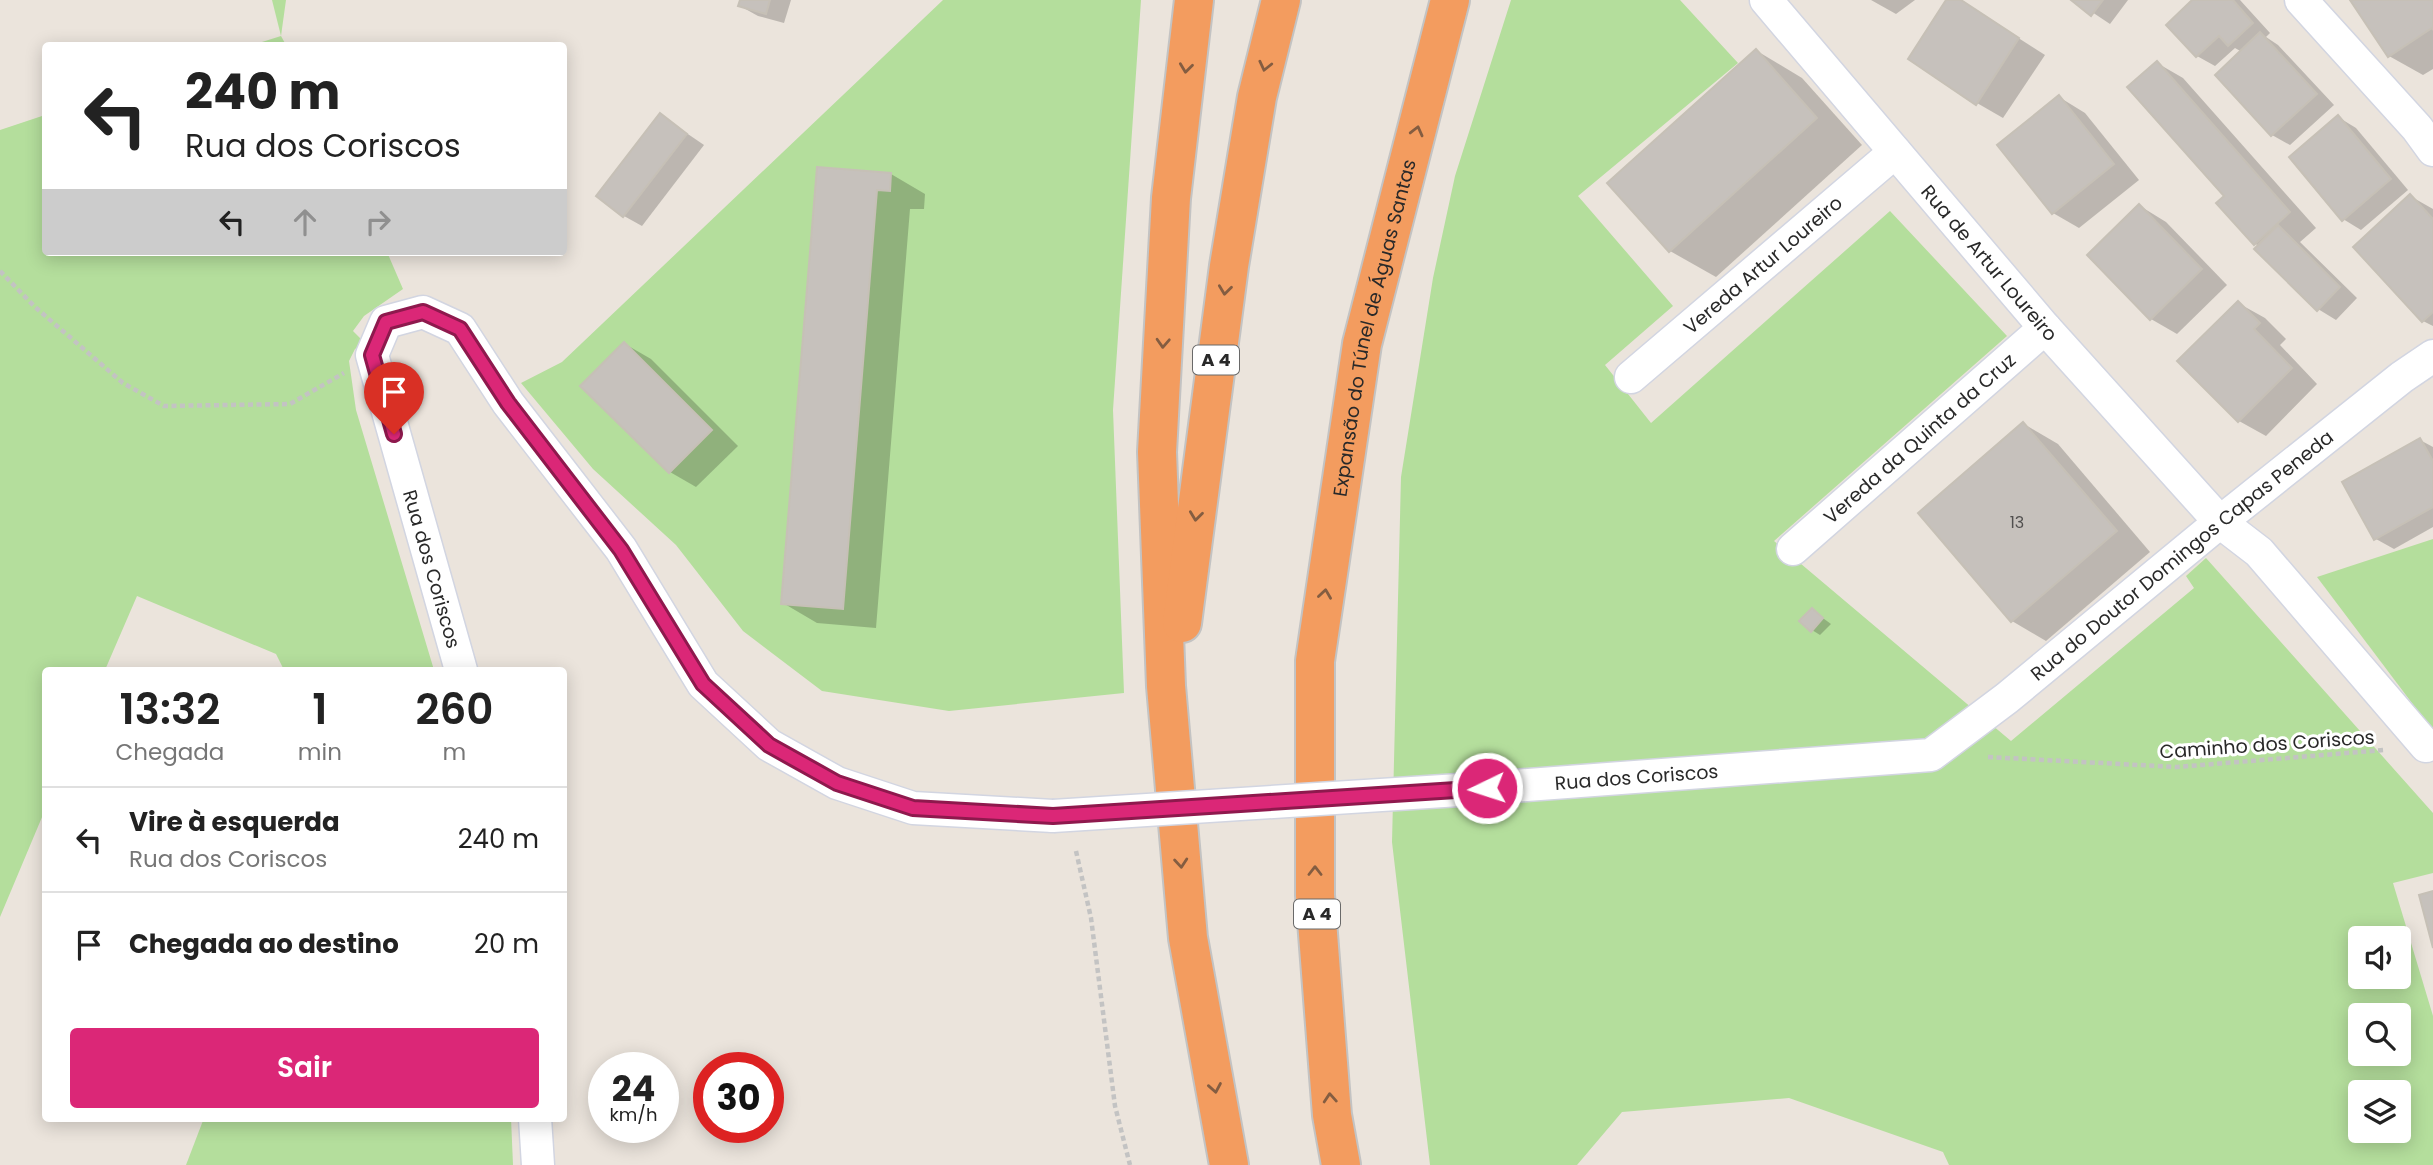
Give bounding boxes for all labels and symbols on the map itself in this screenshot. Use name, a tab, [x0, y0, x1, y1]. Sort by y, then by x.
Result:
one-way arrow	[1259, 60, 1273, 72]
one-way arrow	[1179, 62, 1194, 74]
one-way arrow	[1409, 125, 1423, 137]
street label: Expansão do Túnel de Águas Santas	[1327, 156, 1423, 498]
street label: Rua de Artur Loureiro	[1915, 179, 2064, 347]
street label: Vereda Artur Loureiro	[1678, 190, 1848, 341]
one-way arrow	[1218, 285, 1233, 296]
one-way arrow	[1155, 338, 1170, 349]
road number: A 4	[1193, 346, 1239, 374]
street label: Vereda da Quinta da Cruz	[1818, 347, 2022, 530]
pin	[364, 362, 424, 434]
street label: Rua do Doutor Domingos Capas Peneda	[2025, 424, 2339, 687]
street label: Rua dos Coriscos	[396, 487, 467, 652]
one-way arrow	[1188, 510, 1203, 522]
house number: 13	[2010, 511, 2024, 534]
one-way arrow	[1317, 588, 1332, 600]
street label: Caminho dos Coriscos	[2159, 724, 2375, 765]
position arrow	[1450, 751, 1524, 825]
street label: Rua dos Coriscos	[1554, 758, 1719, 797]
one-way arrow	[1174, 857, 1189, 869]
one-way arrow	[1307, 865, 1323, 875]
road number: A 4	[1294, 900, 1340, 929]
speed limit sign: 30	[693, 1052, 784, 1143]
one-way arrow	[1207, 1082, 1222, 1094]
one-way arrow	[1323, 1092, 1338, 1103]

